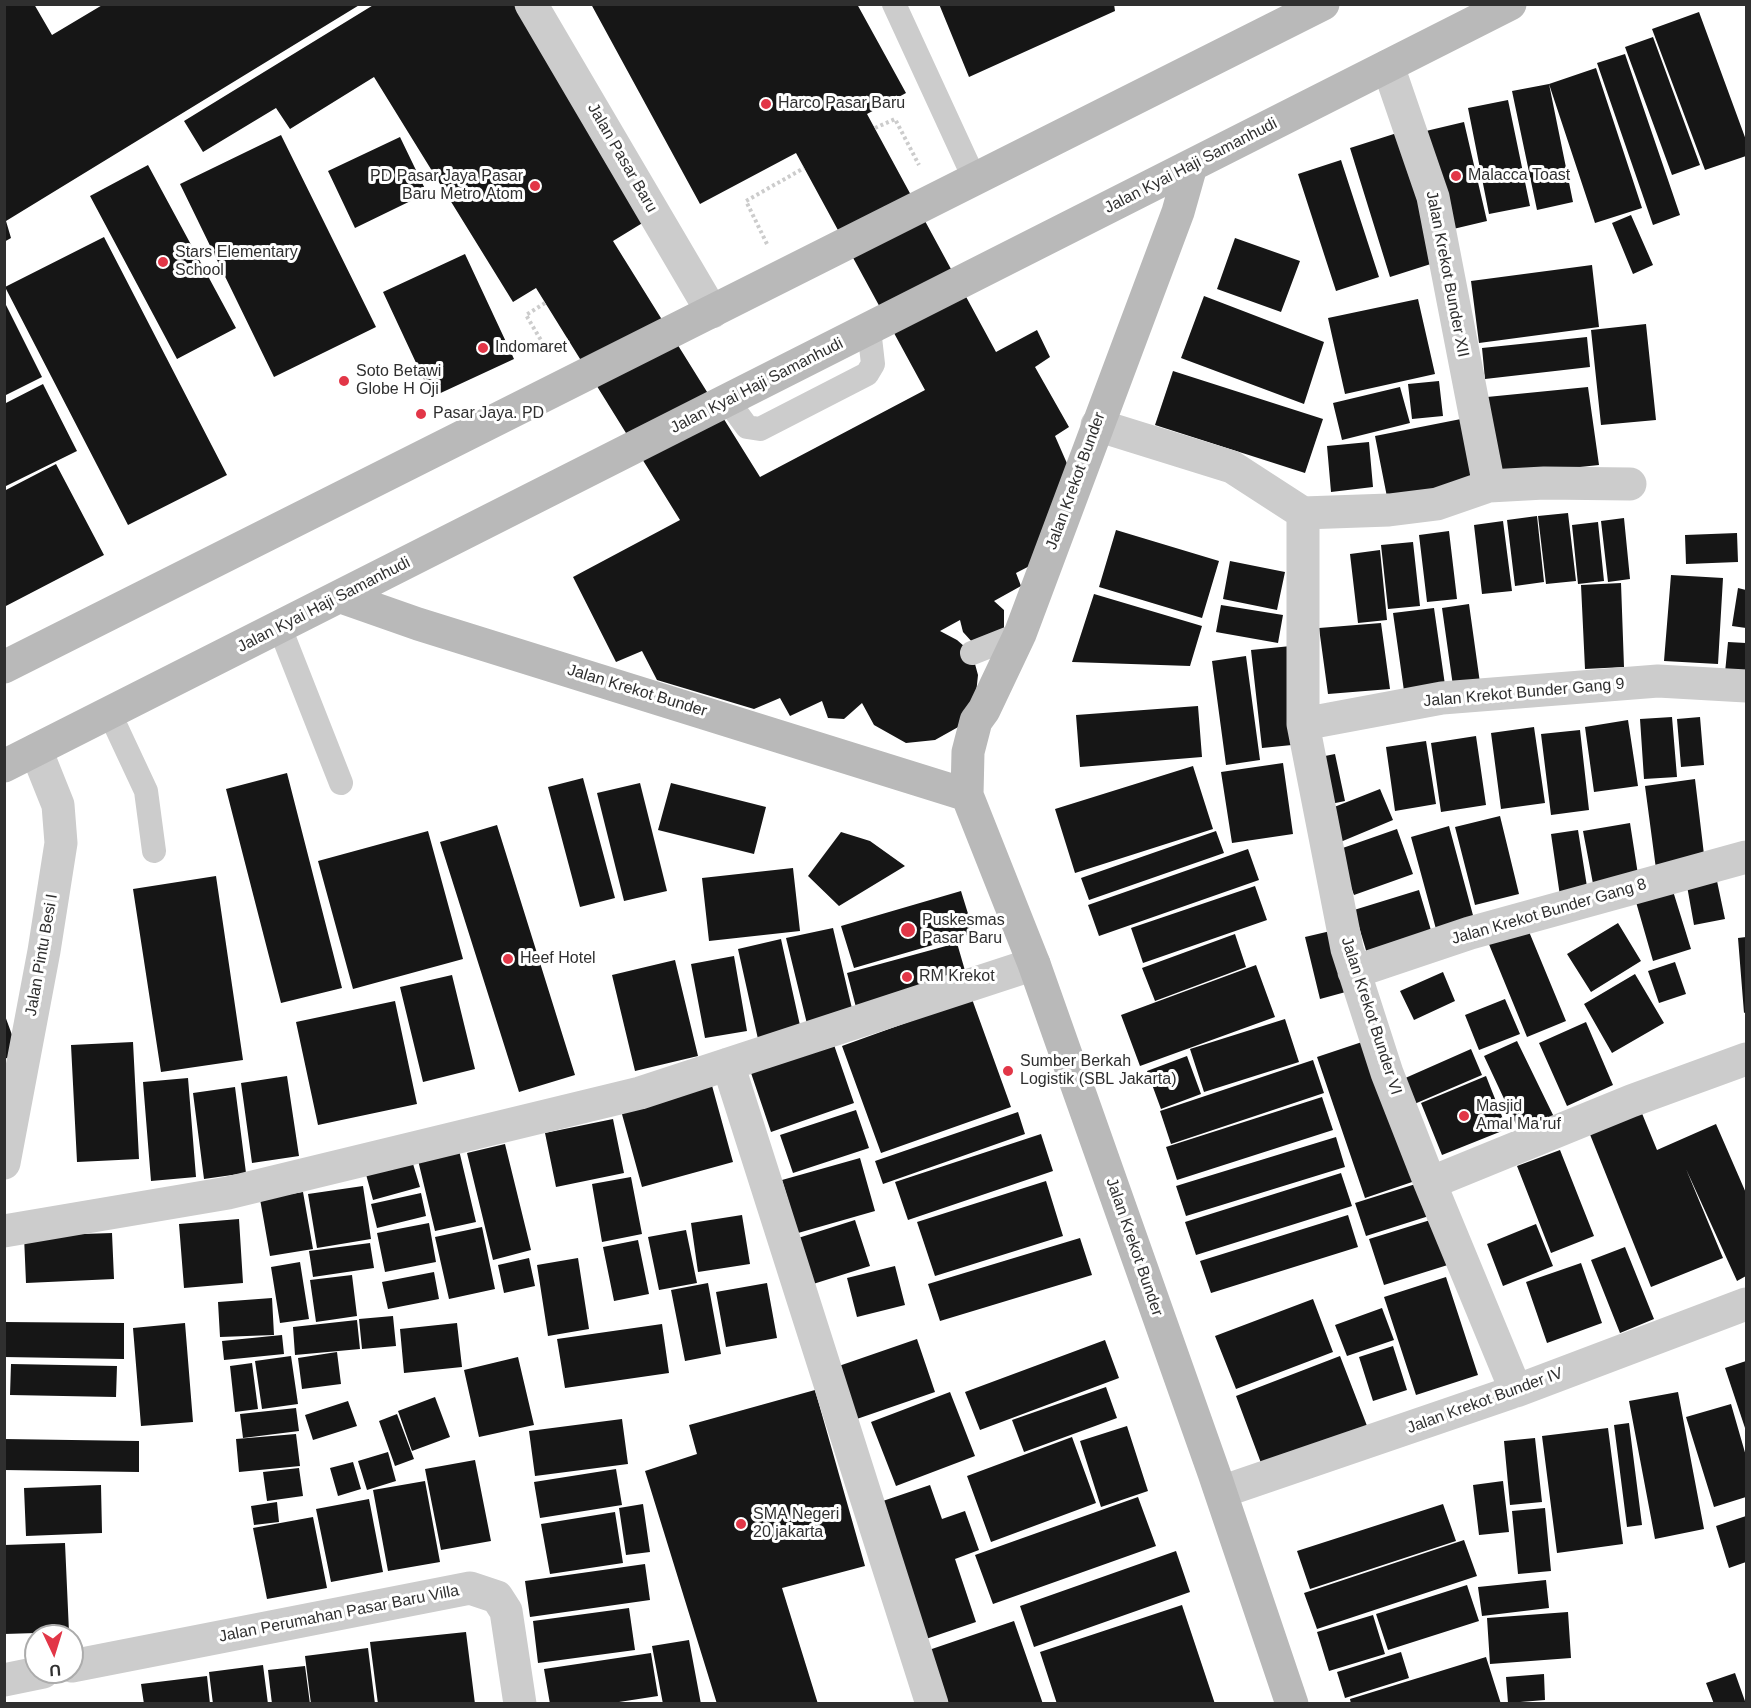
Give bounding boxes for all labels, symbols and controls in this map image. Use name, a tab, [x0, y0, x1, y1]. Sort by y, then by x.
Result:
place label: Harco Pasar Baru	[778, 94, 905, 114]
marker: Harco Pasar Baru	[759, 97, 773, 111]
street label: Jalan Pasar Baru	[583, 100, 661, 216]
street label: Jalan Kyai Haji Samanhudi	[1101, 114, 1281, 218]
place label: Malacca Toast	[1468, 166, 1570, 186]
place label: PD Pasar Jaya Pasar Baru Metro Atom	[370, 167, 523, 205]
marker: Malacca Toast	[1449, 169, 1463, 183]
marker: PD Pasar Jaya Pasar Baru Metro Atom	[528, 179, 542, 193]
street label: Jalan Krekot Bunder XII	[1421, 189, 1473, 359]
place label: Stars Elementary School	[175, 243, 298, 281]
marker: Stars Elementary School	[156, 255, 170, 269]
street label: Jalan Kyai Haji Samanhudi	[667, 334, 847, 438]
place label: Indomaret	[495, 338, 567, 358]
marker: Indomaret	[476, 341, 490, 355]
place label: Soto Betawi Globe H Oji	[356, 362, 441, 400]
marker: Soto Betawi Globe H Oji	[337, 374, 351, 388]
place label: Pasar Jaya. PD	[433, 404, 544, 424]
marker: Pasar Jaya. PD	[414, 407, 428, 421]
street label: Jalan Krekot Bunder	[1042, 410, 1110, 552]
street label: Jalan Kyai Haji Samanhudi	[234, 553, 414, 657]
street label: Jalan Krekot Bunder	[565, 661, 709, 721]
street label: Jalan Krekot Bunder Gang 9	[1423, 675, 1625, 711]
street label: Jalan Krekot Bunder Gang 8	[1449, 875, 1649, 949]
street label: Jalan Pintu Besi I	[22, 892, 62, 1018]
place label: Puskesmas Pasar Baru	[922, 911, 1005, 949]
marker: Puskesmas Pasar Baru	[899, 921, 917, 939]
street label: Jalan Krekot Bunder VI	[1336, 935, 1406, 1097]
place label: Heef Hotel	[520, 949, 596, 969]
marker: Heef Hotel	[501, 952, 515, 966]
place label: RM Krekot	[919, 967, 995, 987]
marker: RM Krekot	[900, 970, 914, 984]
place label: Sumber Berkah Logistik (SBL Jakarta)	[1020, 1052, 1177, 1090]
marker: Sumber Berkah Logistik (SBL Jakarta)	[1001, 1064, 1015, 1078]
place label: Masjid Amal Ma'ruf	[1476, 1097, 1561, 1135]
marker: Masjid Amal Ma'ruf	[1457, 1109, 1471, 1123]
street label: Jalan Krekot Bunder	[1101, 1175, 1167, 1319]
street label: Jalan Krekot Bunder IV	[1404, 1364, 1566, 1438]
place label: SMA Negeri 20 jakarta	[753, 1505, 839, 1543]
marker: SMA Negeri 20 jakarta	[734, 1517, 748, 1531]
street label: Jalan Perumahan Pasar Baru Villa	[217, 1581, 461, 1647]
north arrow	[24, 1624, 84, 1684]
text: U	[49, 1662, 62, 1679]

